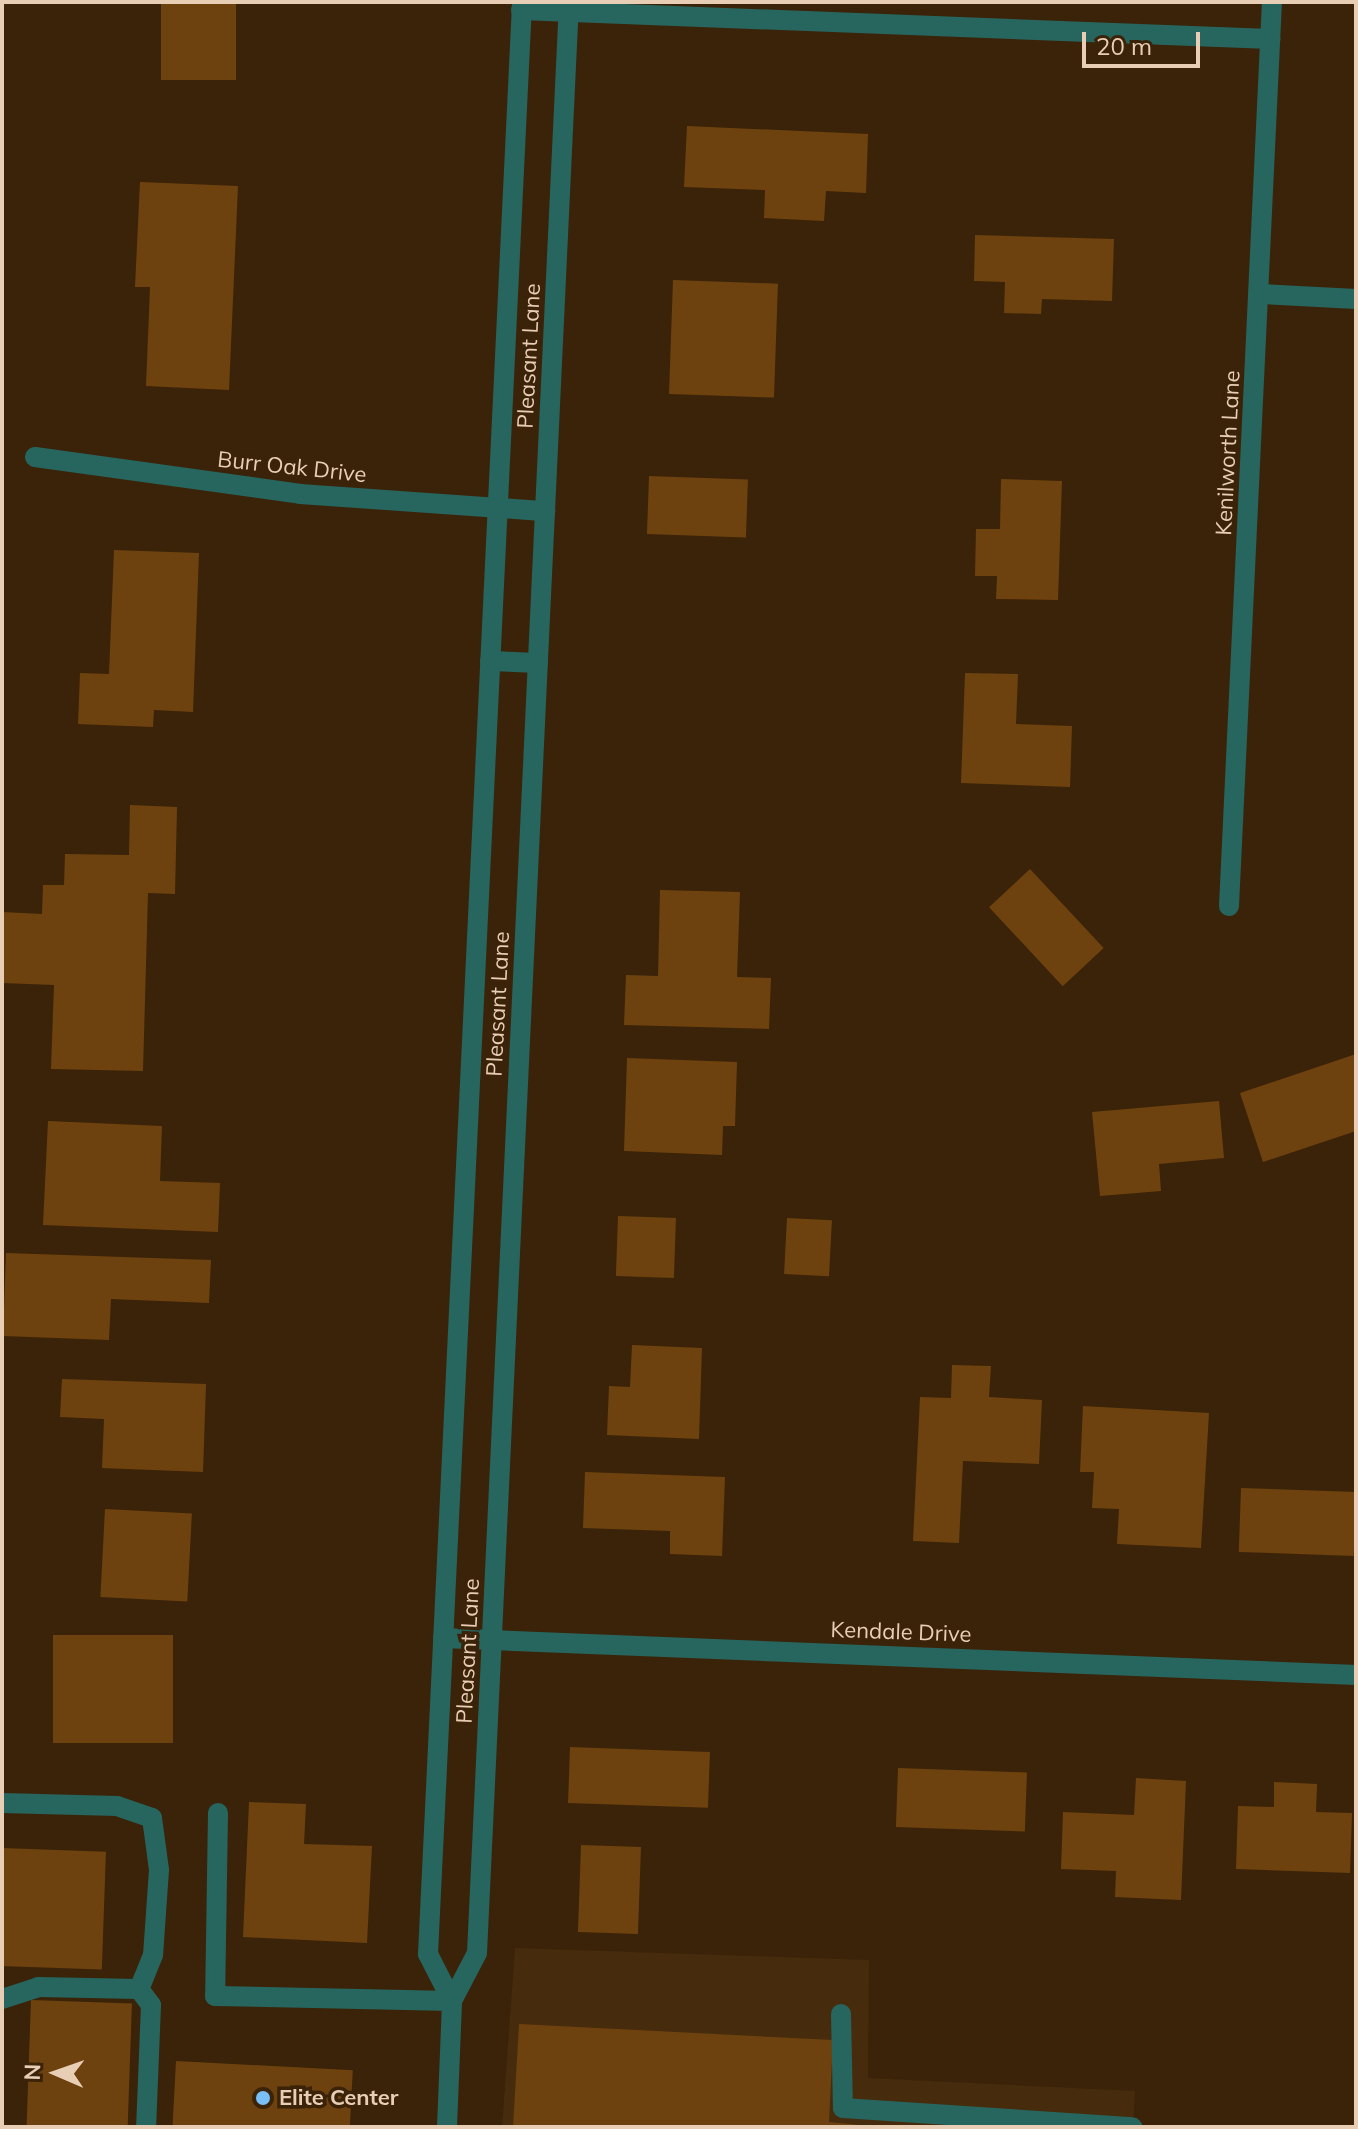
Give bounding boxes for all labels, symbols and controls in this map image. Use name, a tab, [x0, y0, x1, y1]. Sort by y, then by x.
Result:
scale bar	[1086, 16, 1204, 66]
text: 20 m	[1096, 31, 1152, 61]
street label: Pleasant Lane	[512, 283, 546, 429]
street label: Kenilworth Lane	[1210, 370, 1246, 536]
street label: Burr Oak Drive	[216, 446, 368, 488]
street label: Pleasant Lane	[481, 931, 515, 1077]
street label: Pleasant Lane	[451, 1578, 485, 1724]
street label: Kendale Drive	[830, 1616, 972, 1648]
north arrow	[16, 2033, 96, 2113]
text: N	[18, 2063, 46, 2081]
place label: Elite Center	[279, 2085, 398, 2111]
marker: Elite Center	[254, 2089, 272, 2107]

